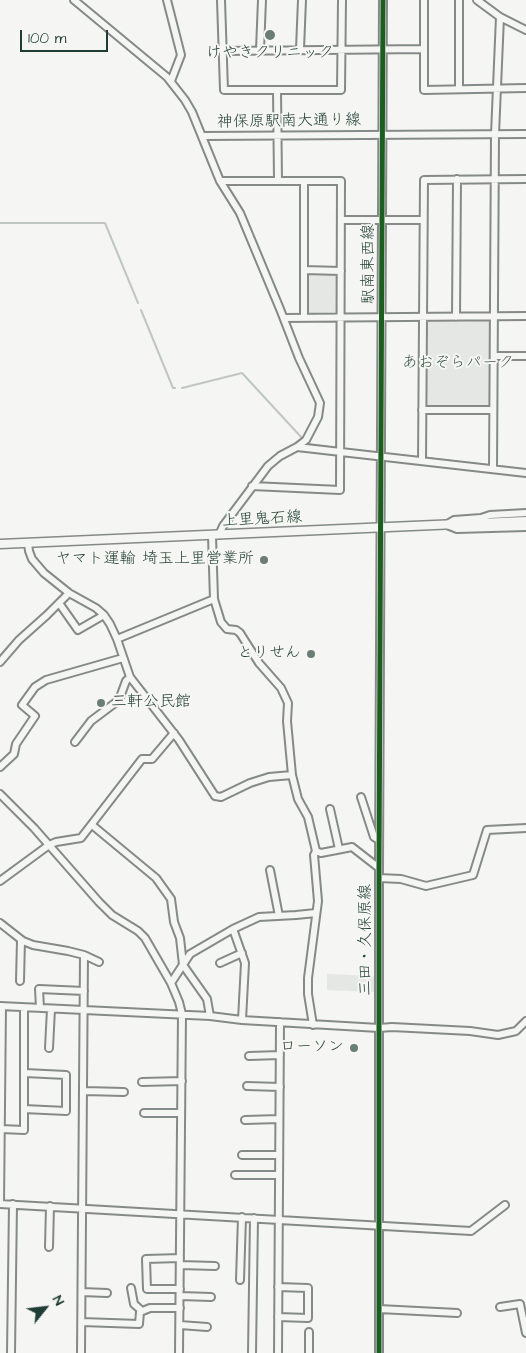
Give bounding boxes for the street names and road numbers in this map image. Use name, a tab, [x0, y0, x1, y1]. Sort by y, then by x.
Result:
street label: 神保原駅南大通り線	[217, 111, 361, 133]
street label: 駅南東西線	[360, 224, 380, 304]
street label: 上里鬼石線	[222, 508, 302, 532]
street label: 三田・久保原線	[357, 884, 377, 996]

